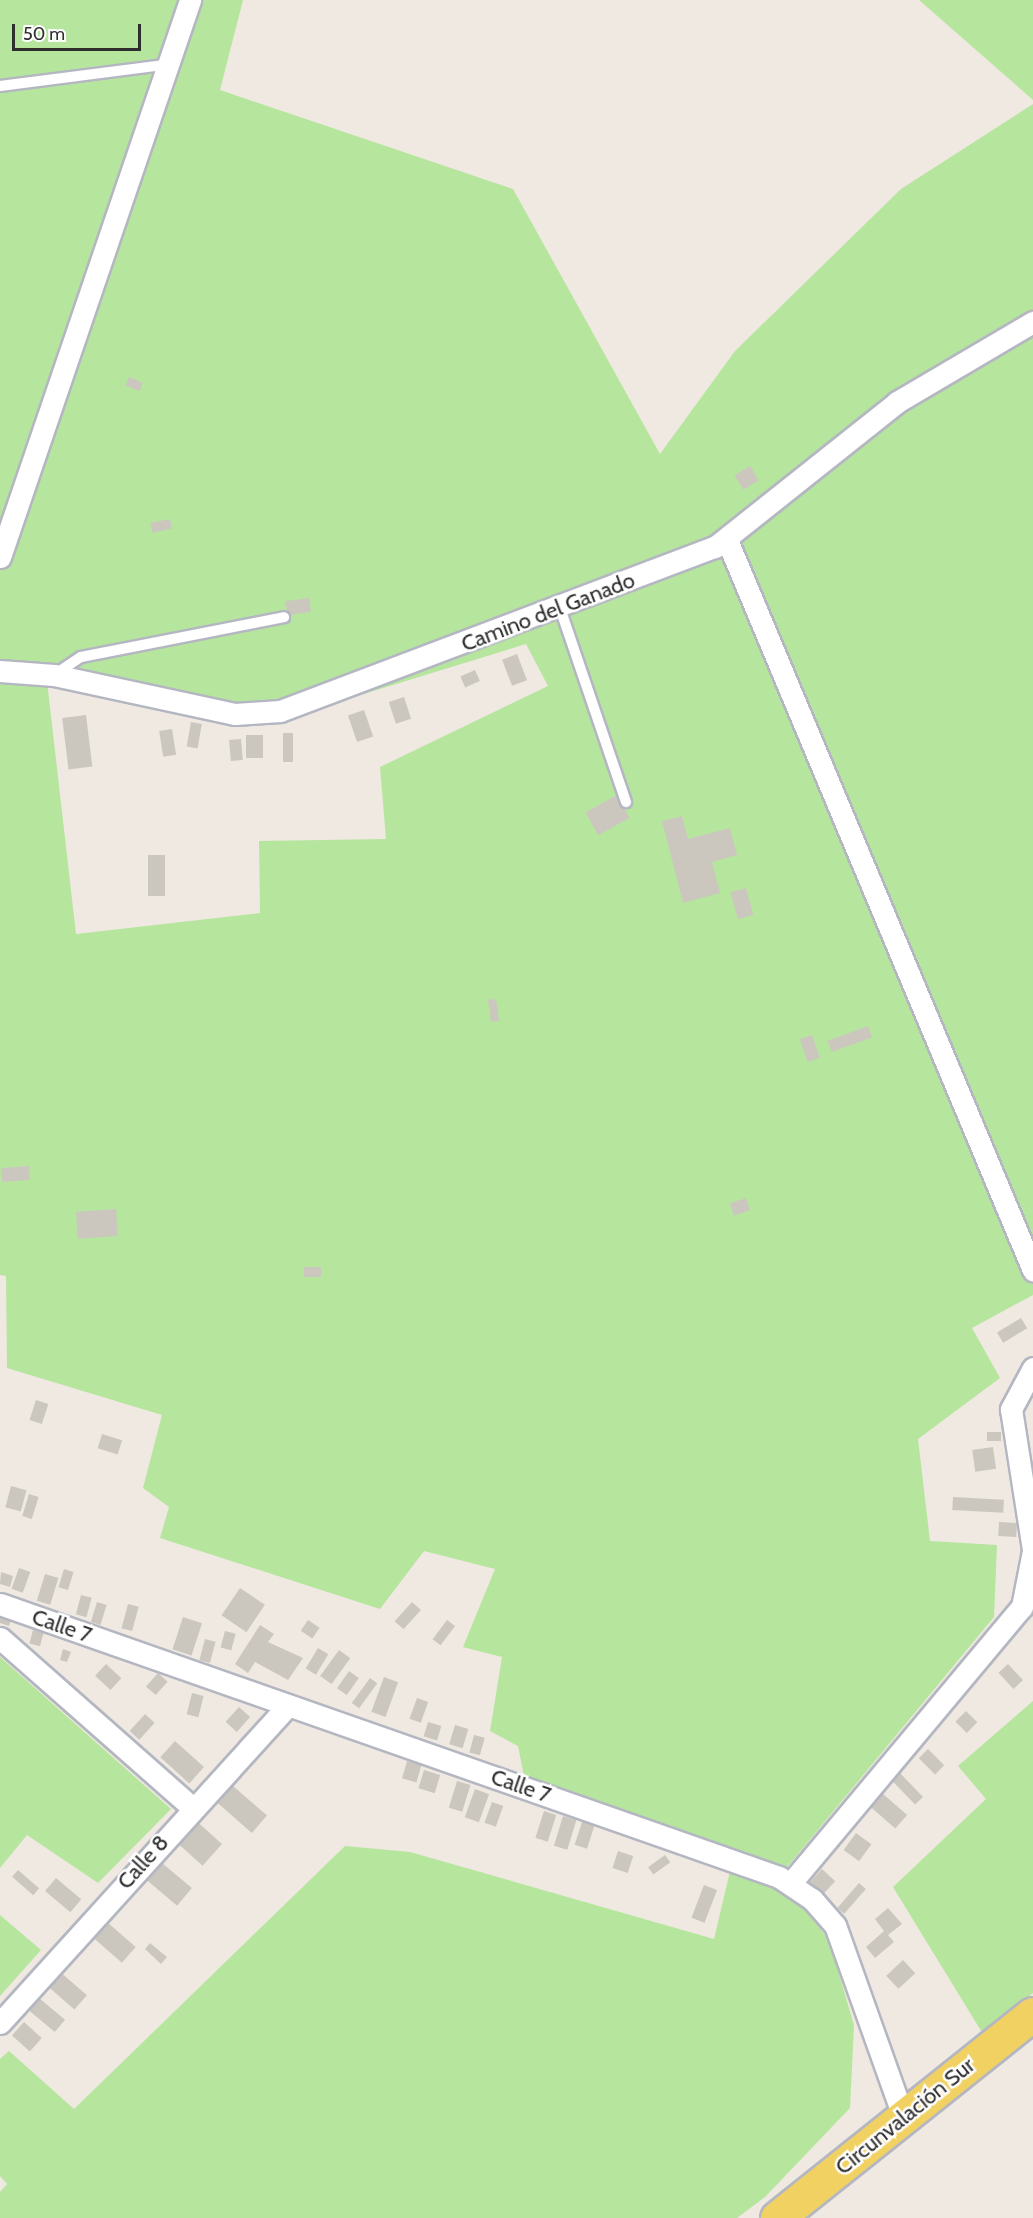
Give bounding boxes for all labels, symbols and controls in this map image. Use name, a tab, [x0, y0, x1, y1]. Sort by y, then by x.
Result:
scale bar	[15, 12, 144, 50]
text: 50 m	[23, 23, 65, 45]
street label: Camino del Ganado	[458, 567, 638, 657]
street label: Calle 7	[29, 1603, 95, 1649]
street label: Calle 7	[488, 1763, 554, 1809]
street label: Calle 8	[112, 1829, 174, 1895]
street label: Circunvalación Sur	[830, 2052, 980, 2180]

